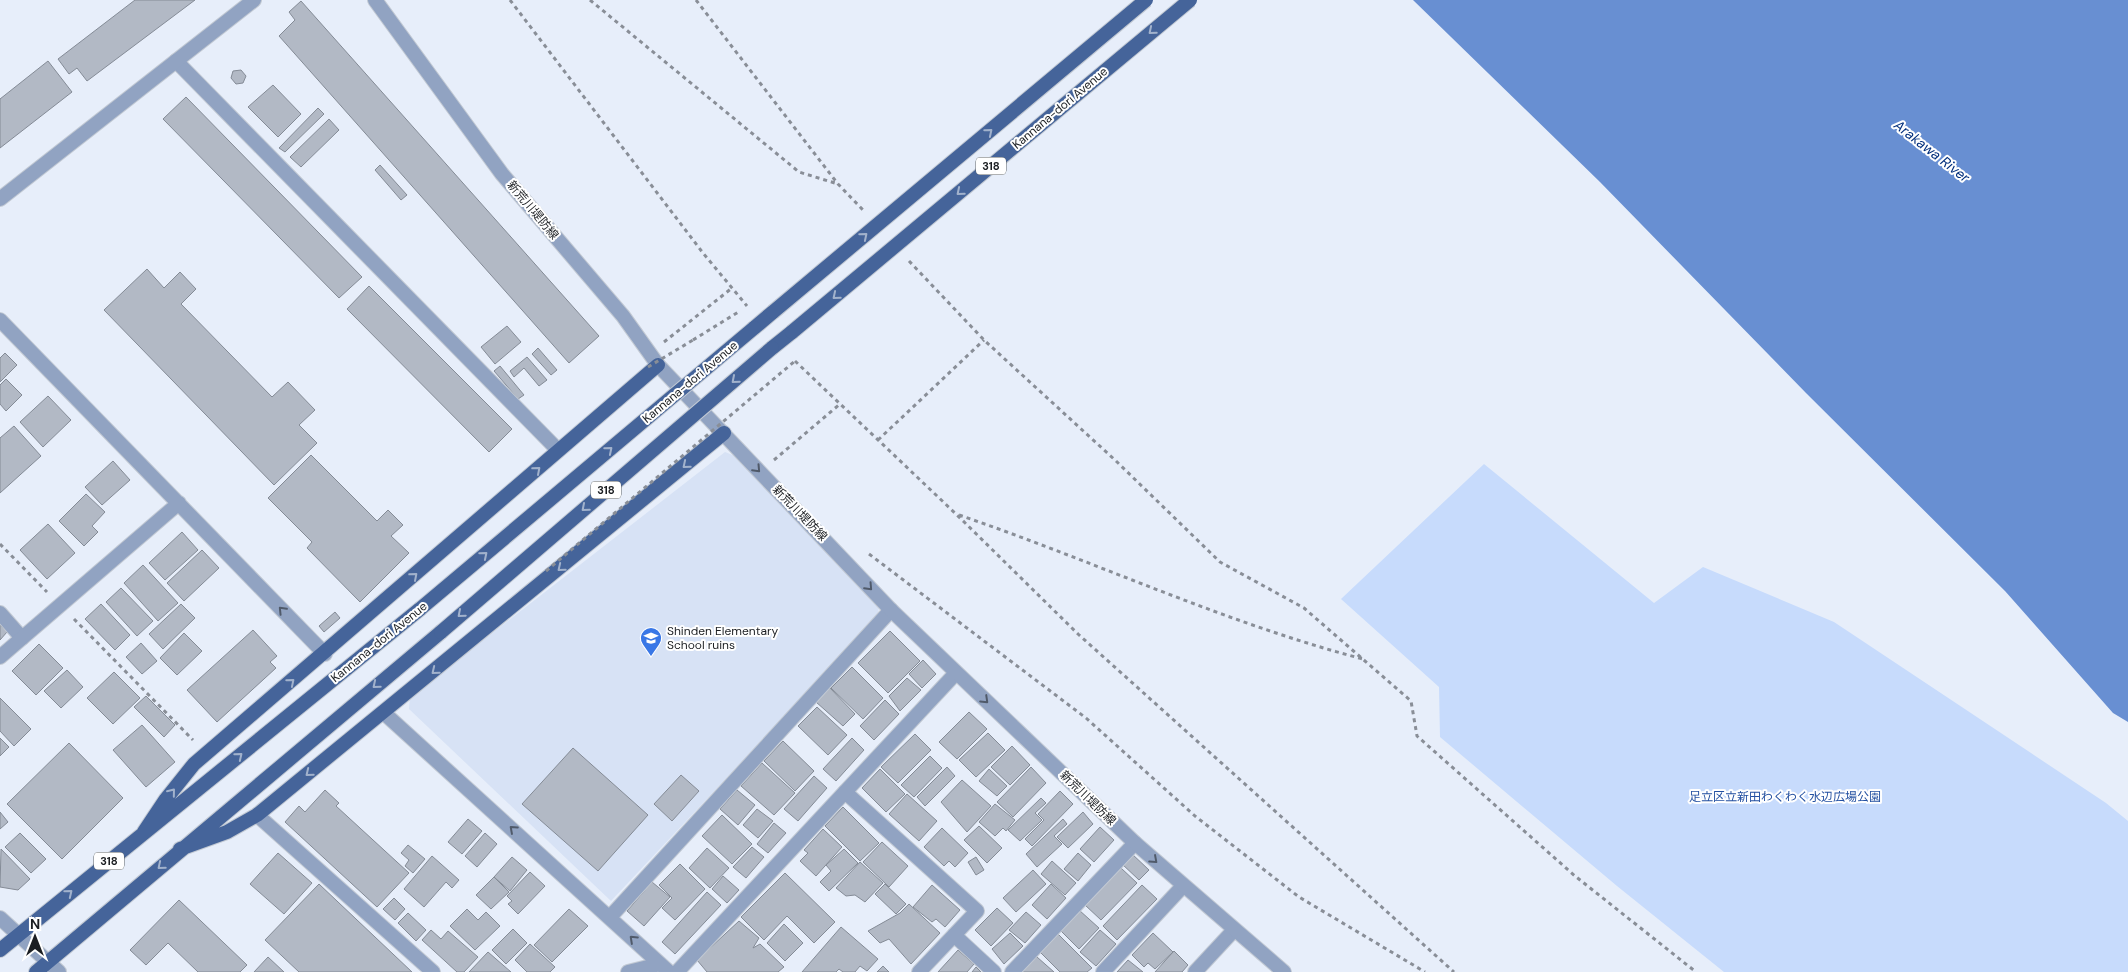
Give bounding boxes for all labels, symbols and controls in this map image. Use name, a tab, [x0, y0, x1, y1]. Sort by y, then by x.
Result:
one-way arrow	[1149, 26, 1158, 34]
street label: Kannana-dori Avenue	[1009, 63, 1111, 153]
water label: Arakawa River	[1890, 115, 1974, 187]
one-way arrow	[983, 128, 992, 137]
road number: 318	[976, 158, 1006, 175]
street label: 新荒川堤防線	[504, 177, 562, 243]
one-way arrow	[957, 186, 966, 195]
one-way arrow	[859, 233, 868, 242]
one-way arrow	[832, 290, 841, 299]
street label: Kannana-dori Avenue	[639, 337, 741, 427]
one-way arrow	[732, 374, 741, 383]
one-way arrow	[603, 447, 612, 456]
one-way arrow	[683, 459, 692, 468]
one-way arrow	[751, 463, 760, 472]
one-way arrow	[532, 467, 541, 476]
road number: 318	[591, 482, 621, 498]
street label: 新荒川堤防線	[769, 482, 831, 544]
one-way arrow	[582, 503, 591, 511]
one-way arrow	[479, 552, 488, 561]
one-way arrow	[558, 562, 567, 571]
one-way arrow	[409, 573, 418, 582]
one-way arrow	[863, 581, 872, 590]
street label: Kannana-dori Avenue	[328, 598, 431, 686]
one-way arrow	[278, 607, 287, 616]
one-way arrow	[458, 608, 467, 617]
place label: Shinden Elementary School ruins	[667, 623, 778, 653]
school or university icon: Shinden Elementary School ruins	[639, 626, 663, 657]
one-way arrow	[432, 665, 441, 673]
one-way arrow	[285, 680, 294, 688]
one-way arrow	[373, 680, 382, 688]
one-way arrow	[980, 694, 989, 703]
one-way arrow	[233, 753, 242, 762]
street label: 新荒川堤防線	[1057, 767, 1119, 829]
one-way arrow	[306, 768, 315, 776]
one-way arrow	[166, 788, 175, 797]
park label: 足立区立新田わくわく水辺広場公園	[1689, 789, 1881, 805]
one-way arrow	[510, 826, 519, 835]
road number: 318	[94, 852, 124, 869]
one-way arrow	[1149, 854, 1158, 863]
one-way arrow	[158, 860, 167, 868]
one-way arrow	[64, 890, 73, 899]
north arrow	[10, 912, 60, 962]
text: N	[30, 915, 40, 933]
one-way arrow	[630, 936, 639, 945]

